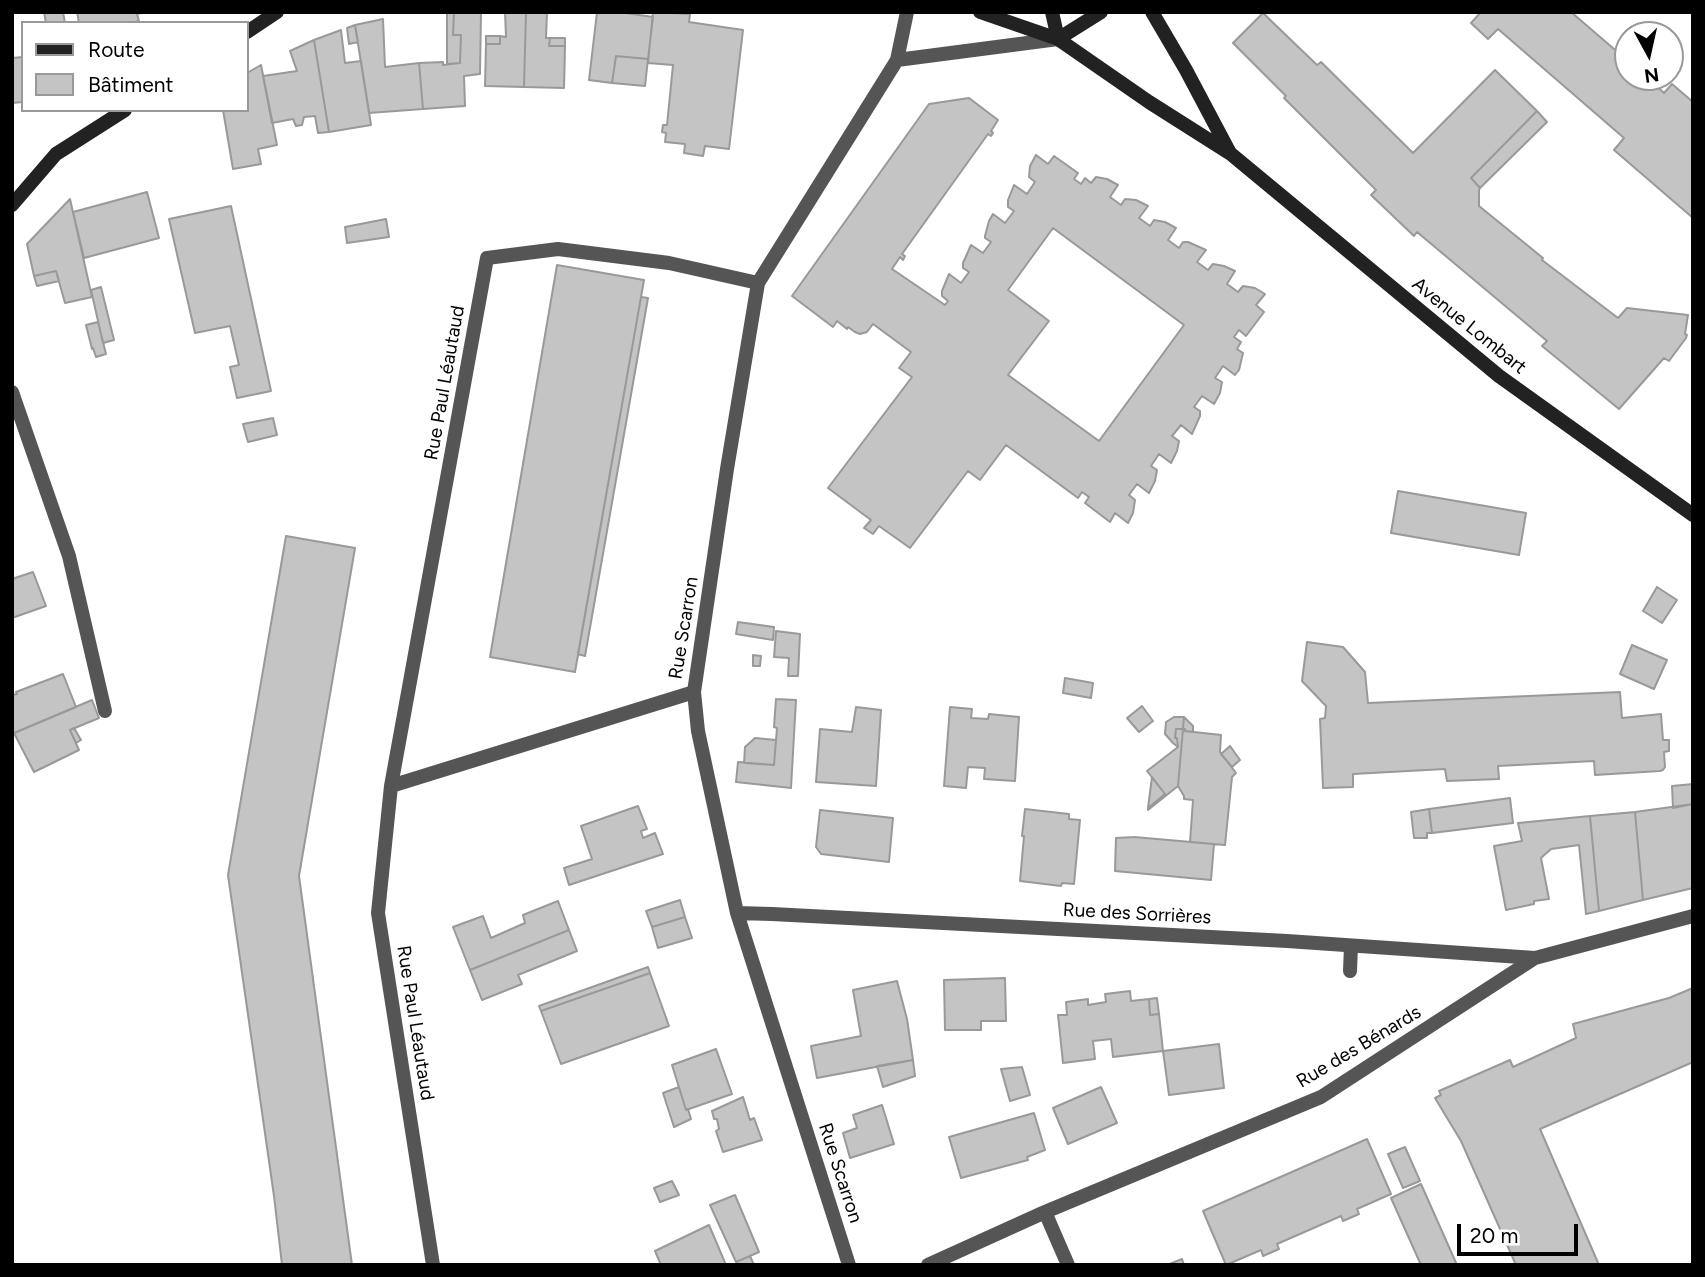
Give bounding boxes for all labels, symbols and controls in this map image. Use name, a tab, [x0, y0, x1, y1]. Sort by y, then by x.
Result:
legend	[21, 21, 248, 112]
north arrow	[1614, 21, 1684, 91]
text: Route	[88, 37, 144, 62]
text: N	[1643, 63, 1661, 88]
text: Bâtiment	[88, 72, 173, 97]
street label: Avenue Lombart	[1407, 273, 1531, 379]
street label: Rue Paul Léautaud	[420, 304, 470, 462]
street label: Rue Scarron	[665, 575, 703, 681]
street label: Rue des Sorrières	[1062, 899, 1212, 929]
street label: Rue Paul Léautaud	[391, 944, 439, 1102]
street label: Rue des Bénards	[1293, 1001, 1425, 1093]
street label: Rue Scarron	[813, 1120, 867, 1226]
scale bar	[1460, 1210, 1581, 1254]
text: 20 m	[1470, 1223, 1518, 1248]

